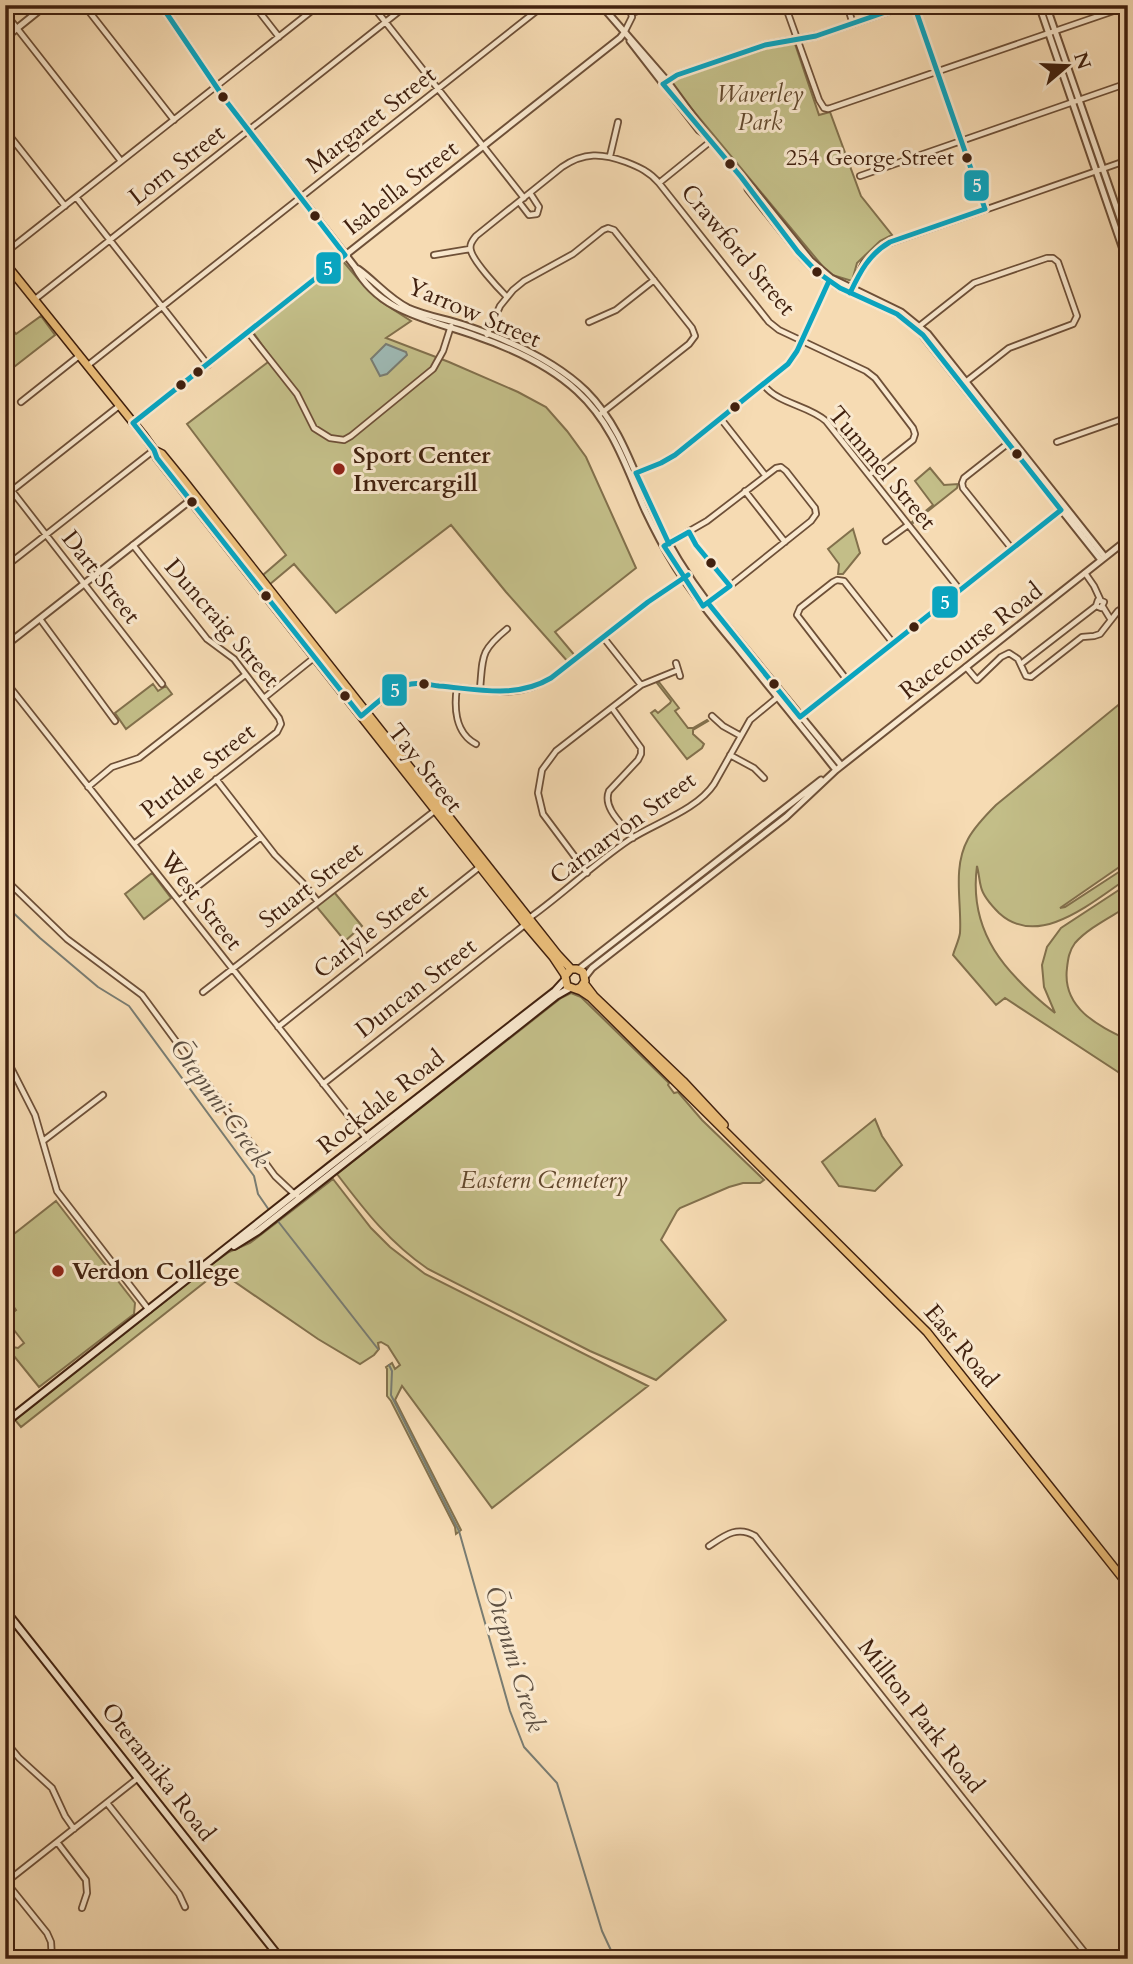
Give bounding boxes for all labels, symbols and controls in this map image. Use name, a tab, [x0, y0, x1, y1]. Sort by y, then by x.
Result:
north arrow	[1032, 32, 1102, 102]
text: N	[1067, 49, 1097, 73]
street label: Margaret Street	[299, 58, 443, 181]
park label: Waverley Park	[716, 78, 804, 139]
unlabelled marker	[216, 90, 230, 104]
street label: Lorn Street	[122, 117, 232, 213]
street label: Isabella Street	[337, 133, 466, 243]
place label: 254 George Street	[786, 143, 954, 173]
marker: 254 George Street	[960, 151, 974, 165]
unlabelled marker	[723, 157, 737, 171]
line badge: 5	[963, 169, 990, 202]
text: 5	[972, 173, 982, 199]
street label: Crawford Street	[673, 177, 803, 323]
unlabelled marker	[308, 209, 322, 223]
line badge: 5	[315, 251, 342, 285]
text: 5	[323, 256, 333, 282]
unlabelled marker	[810, 265, 824, 279]
street label: Yarrow Street	[402, 270, 546, 356]
unlabelled marker	[191, 365, 205, 379]
unlabelled marker	[174, 378, 188, 392]
street label: Tummel Street	[820, 399, 944, 537]
unlabelled marker	[728, 400, 742, 414]
place label: Sport Center Invercargill	[353, 439, 491, 500]
unlabelled marker	[1010, 447, 1024, 461]
marker: Sport Center Invercargill	[331, 461, 347, 477]
unlabelled marker	[185, 495, 199, 509]
street label: Dart Street	[54, 523, 148, 631]
street label: Duncraig Street	[157, 552, 287, 695]
unlabelled marker	[704, 556, 718, 570]
street label: Racecourse Road	[893, 575, 1049, 707]
line badge: 5	[931, 585, 959, 619]
unlabelled marker	[259, 589, 273, 603]
text: 5	[940, 590, 950, 616]
unlabelled marker	[907, 620, 921, 634]
line badge: 5	[381, 673, 408, 707]
unlabelled marker	[417, 677, 431, 691]
unlabelled marker	[767, 677, 781, 691]
text: 5	[390, 678, 400, 704]
unlabelled marker	[338, 689, 352, 703]
street label: Purdue Street	[134, 716, 263, 826]
street label: Tay Street	[380, 717, 471, 820]
street label: Carnarvon Street	[543, 764, 703, 892]
street label: Stuart Street	[252, 834, 370, 936]
street label: West Street	[151, 844, 250, 958]
street label: Carlyle Street	[307, 875, 436, 986]
street label: Duncan Street	[349, 930, 484, 1046]
water label: Ōtepuni Creek	[161, 1032, 279, 1174]
street label: Rockdale Road	[311, 1042, 452, 1162]
park label: Eastern Cemetery	[460, 1164, 628, 1197]
place label: Verdon College	[72, 1255, 240, 1288]
marker: Verdon College	[50, 1263, 66, 1279]
street label: East Road	[916, 1297, 1006, 1395]
water label: Ōtepuni Creek	[476, 1582, 554, 1736]
street label: Millton Park Road	[850, 1632, 992, 1800]
street label: Oteramika Road	[93, 1696, 223, 1848]

